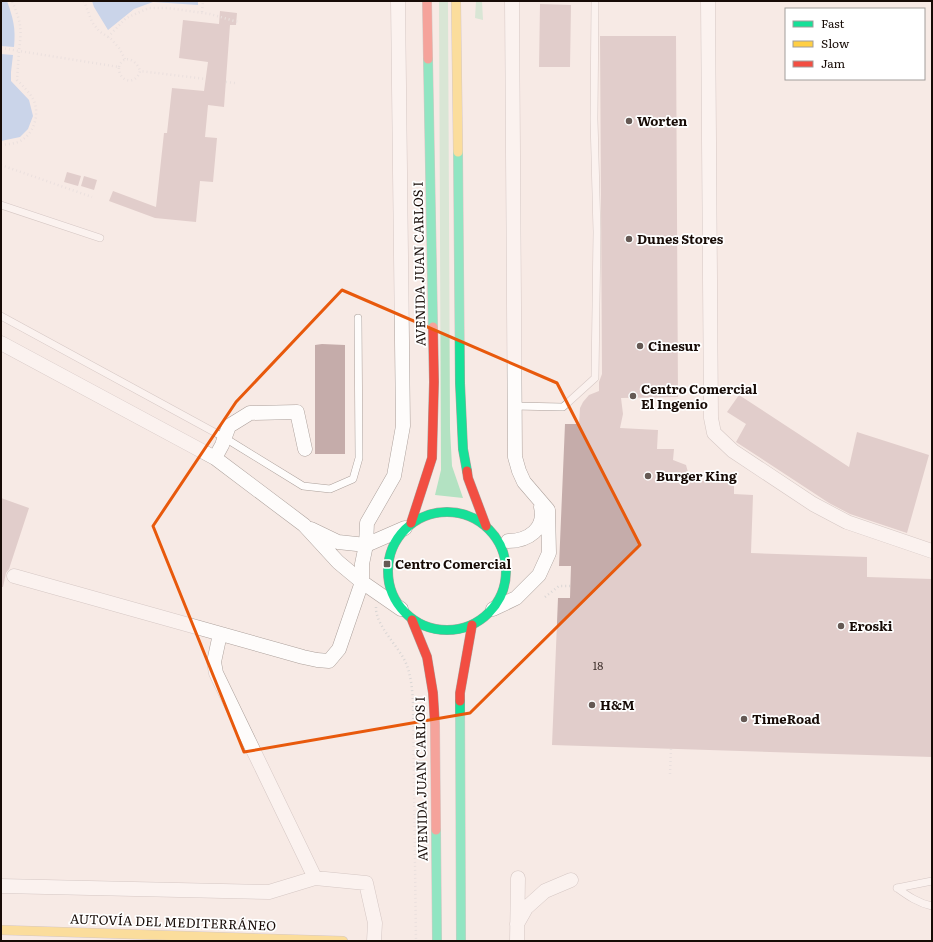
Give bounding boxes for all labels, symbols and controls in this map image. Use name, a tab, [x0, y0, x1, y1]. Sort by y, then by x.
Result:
legend	[785, 8, 925, 80]
text: Fast	[821, 14, 845, 32]
text: Slow	[821, 34, 850, 52]
text: Jam	[821, 54, 846, 72]
place label: Worten	[637, 111, 687, 130]
marker: Worten	[624, 116, 634, 126]
street label: AVENIDA JUAN CARLOS I	[408, 181, 429, 347]
place label: Dunes Stores	[637, 229, 724, 248]
marker: Dunes Stores	[624, 234, 634, 244]
place label: Cinesur	[648, 336, 700, 355]
marker: Cinesur	[635, 341, 645, 351]
place label: Centro Comercial El Ingenio	[641, 379, 758, 413]
marker: Centro Comercial El Ingenio	[628, 391, 638, 401]
place label: Burger King	[656, 466, 737, 485]
marker: Burger King	[643, 471, 653, 481]
place label: Centro Comercial	[395, 554, 512, 573]
marker: Centro Comercial	[382, 559, 392, 569]
place label: Eroski	[849, 616, 893, 635]
marker: Eroski	[836, 621, 846, 631]
house number: 18	[593, 657, 603, 673]
place label: H&M	[600, 695, 635, 714]
street label: AVENIDA JUAN CARLOS I	[410, 696, 431, 862]
marker: H&M	[587, 700, 597, 710]
place label: TimeRoad	[752, 709, 821, 728]
marker: TimeRoad	[739, 714, 749, 724]
street label: AUTOVÍA DEL MEDITERRÁNEO	[70, 908, 277, 935]

